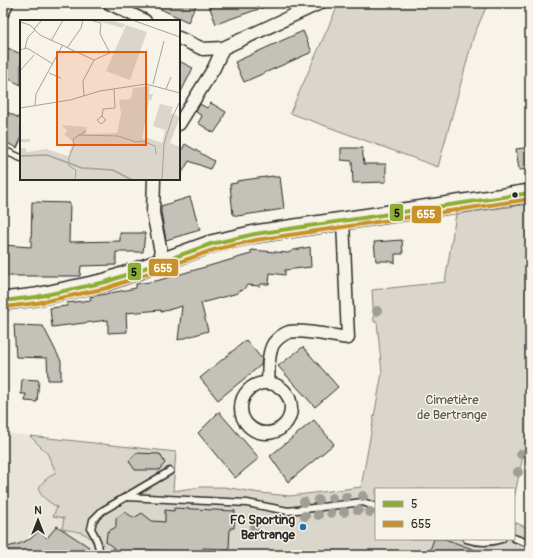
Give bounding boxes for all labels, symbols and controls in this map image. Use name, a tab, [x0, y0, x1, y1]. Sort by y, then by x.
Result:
inset map	[20, 20, 180, 180]
unlabelled marker	[510, 190, 520, 200]
line badge: 5	[389, 203, 404, 222]
line badge: 655	[411, 205, 442, 224]
text: 5	[394, 207, 400, 220]
text: 655	[417, 208, 435, 221]
line badge: 655	[148, 258, 179, 277]
line badge: 5	[127, 262, 142, 281]
text: 655	[154, 262, 172, 275]
text: 5	[131, 266, 137, 279]
park label: Cimetière de Bertrange	[417, 392, 488, 423]
legend	[375, 488, 515, 540]
text: 5	[411, 497, 418, 512]
north arrow	[18, 500, 58, 540]
text: N	[34, 504, 42, 517]
place label: FC Sporting Bertrange	[230, 512, 296, 543]
text: 655	[411, 517, 431, 532]
marker: FC Sporting Bertrange	[298, 522, 308, 532]

